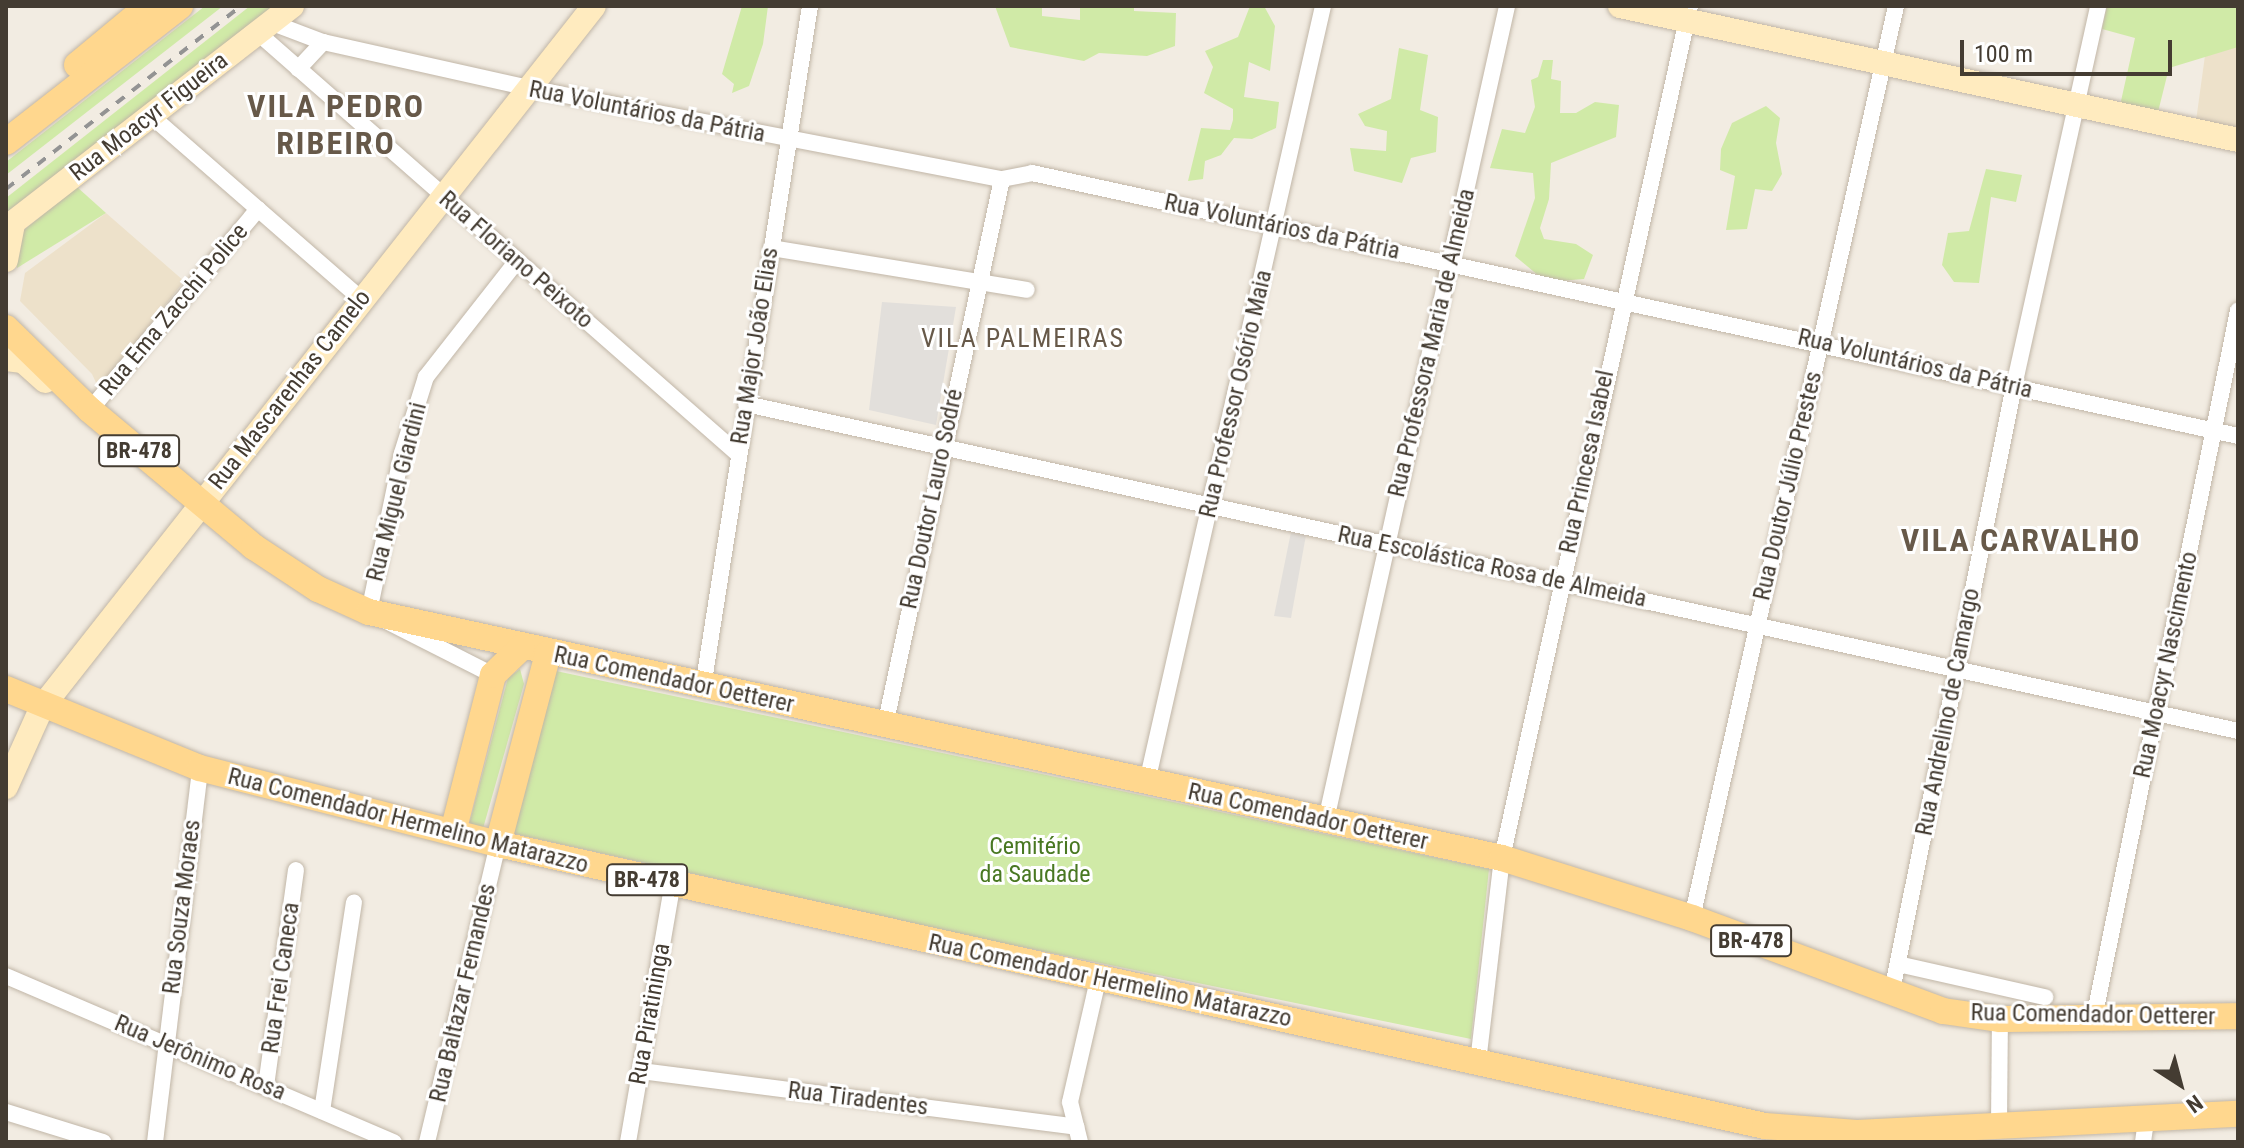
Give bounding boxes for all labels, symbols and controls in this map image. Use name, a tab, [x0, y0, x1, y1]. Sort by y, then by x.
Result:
scale bar	[1964, 24, 2176, 74]
text: 100 m	[1974, 40, 2033, 68]
street label: Rua Moacyr Figueira	[64, 46, 234, 188]
street label: Rua Voluntários da Pátria	[526, 75, 768, 149]
district label: VILA PEDRO RIBEIRO	[247, 88, 425, 163]
street label: Rua Floriano Peixoto	[433, 185, 599, 335]
street label: Rua Professora Maria de Almeida	[1382, 186, 1482, 500]
street label: Rua Voluntários da Pátria	[1162, 188, 1402, 266]
street label: Rua Ema Zacchi Police	[94, 218, 254, 402]
street label: Rua Major João Elias	[725, 245, 785, 447]
street label: Rua Professor Osório Maia	[1193, 267, 1279, 521]
street label: Rua Mascarenhas Camelo	[203, 284, 377, 496]
district label: VILA PALMEIRAS	[921, 323, 1125, 355]
street label: Rua Voluntários da Pátria	[1795, 323, 2035, 405]
street label: Rua Princesa Isabel	[1554, 368, 1620, 556]
street label: Rua Doutor Júlio Prestes	[1748, 369, 1828, 603]
street label: Rua Doutor Lauro Sodré	[895, 386, 969, 612]
street label: Rua Miguel Giardini	[361, 399, 433, 585]
road number: BR-478	[97, 433, 181, 469]
street label: Rua Escolástica Rosa de Almeida	[1335, 520, 1649, 614]
district label: VILA CARVALHO	[1901, 521, 2141, 559]
street label: Rua Moacyr Nascimento	[2128, 549, 2204, 781]
street label: Rua Andrelino de Camargo	[1910, 586, 1986, 838]
street label: Rua Comendador Oetterer	[551, 640, 797, 720]
street label: Rua Comendador Hermelino Matarazzo	[225, 762, 591, 880]
street label: Rua Comendador Oetterer	[1185, 777, 1431, 857]
street label: Rua Souza Moraes	[157, 818, 207, 996]
park label: Cemitério da Saudade	[979, 833, 1091, 889]
road number: BR-478	[605, 862, 689, 898]
street label: Rua Baltazar Fernandes	[424, 881, 502, 1105]
street label: Rua Frei Caneca	[256, 900, 306, 1056]
road number: BR-478	[1709, 923, 1793, 959]
street label: Rua Comendador Hermelino Matarazzo	[926, 928, 1294, 1034]
street label: Rua Piratininga	[623, 941, 677, 1087]
street label: Rua Comendador Oetterer	[1970, 998, 2216, 1032]
street label: Rua Jerônimo Rosa	[110, 1009, 290, 1107]
north arrow	[2140, 1044, 2220, 1124]
street label: Rua Tiradentes	[786, 1076, 930, 1122]
text: N	[2182, 1090, 2207, 1118]

